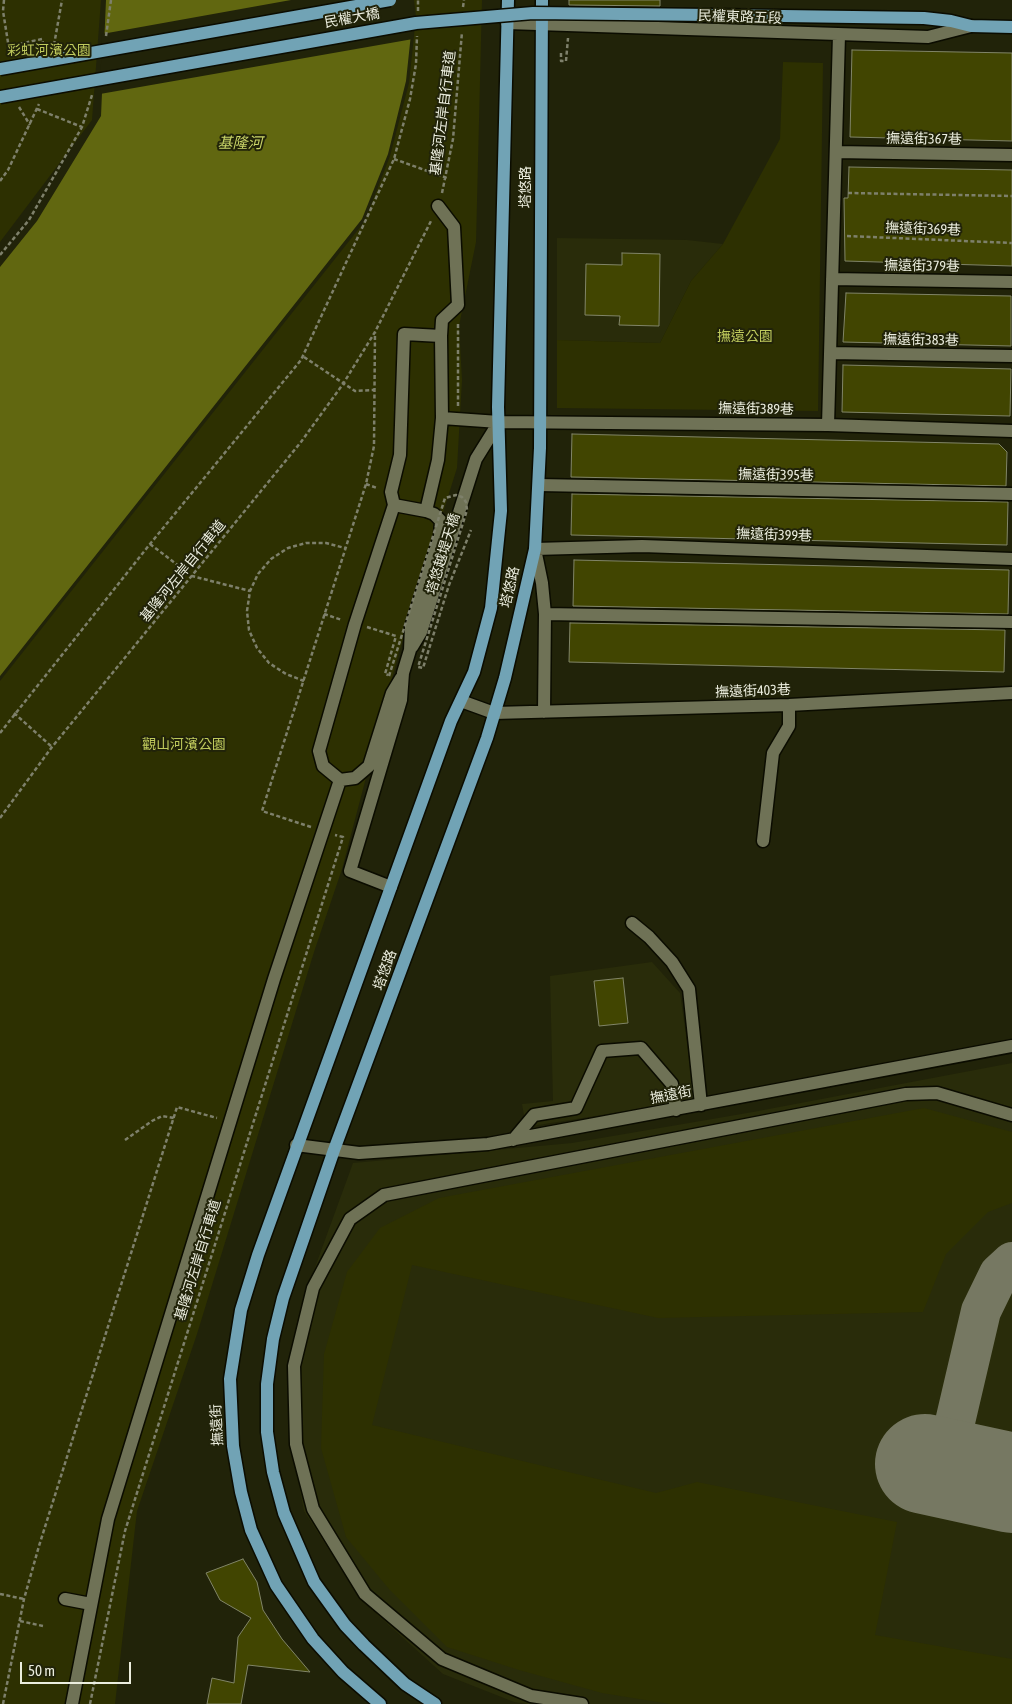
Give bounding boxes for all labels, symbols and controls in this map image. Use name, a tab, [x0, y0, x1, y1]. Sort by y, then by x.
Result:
street label: 民權大橋	[323, 5, 381, 31]
street label: 民權東路五段	[698, 7, 782, 27]
park label: 彩虹河濱公園	[7, 43, 91, 59]
street label: 基隆河左岸自行車道	[427, 49, 459, 177]
street label: 撫遠街367巷	[886, 130, 962, 148]
water label: 基隆河	[218, 134, 262, 152]
street label: 塔悠路	[518, 166, 534, 208]
street label: 撫遠街369巷	[885, 219, 961, 239]
street label: 撫遠街379巷	[884, 257, 960, 275]
park label: 撫遠公園	[717, 329, 773, 345]
street label: 撫遠街383巷	[883, 331, 959, 349]
street label: 撫遠街389巷	[718, 400, 794, 418]
street label: 撫遠街395巷	[738, 466, 814, 484]
street label: 塔悠越堤天橋	[423, 511, 463, 597]
street label: 基隆河左岸自行車道	[137, 517, 229, 625]
street label: 撫遠街399巷	[736, 525, 812, 545]
street label: 塔悠路	[497, 565, 523, 609]
street label: 撫遠街403巷	[715, 681, 791, 701]
park label: 觀山河濱公園	[142, 737, 226, 753]
street label: 塔悠路	[370, 947, 400, 993]
street label: 撫遠街	[649, 1083, 693, 1107]
street label: 基隆河左岸自行車道	[172, 1197, 224, 1323]
street label: 撫遠街	[208, 1404, 226, 1446]
scale bar	[22, 1652, 134, 1684]
text: 50 m	[28, 1662, 55, 1679]

